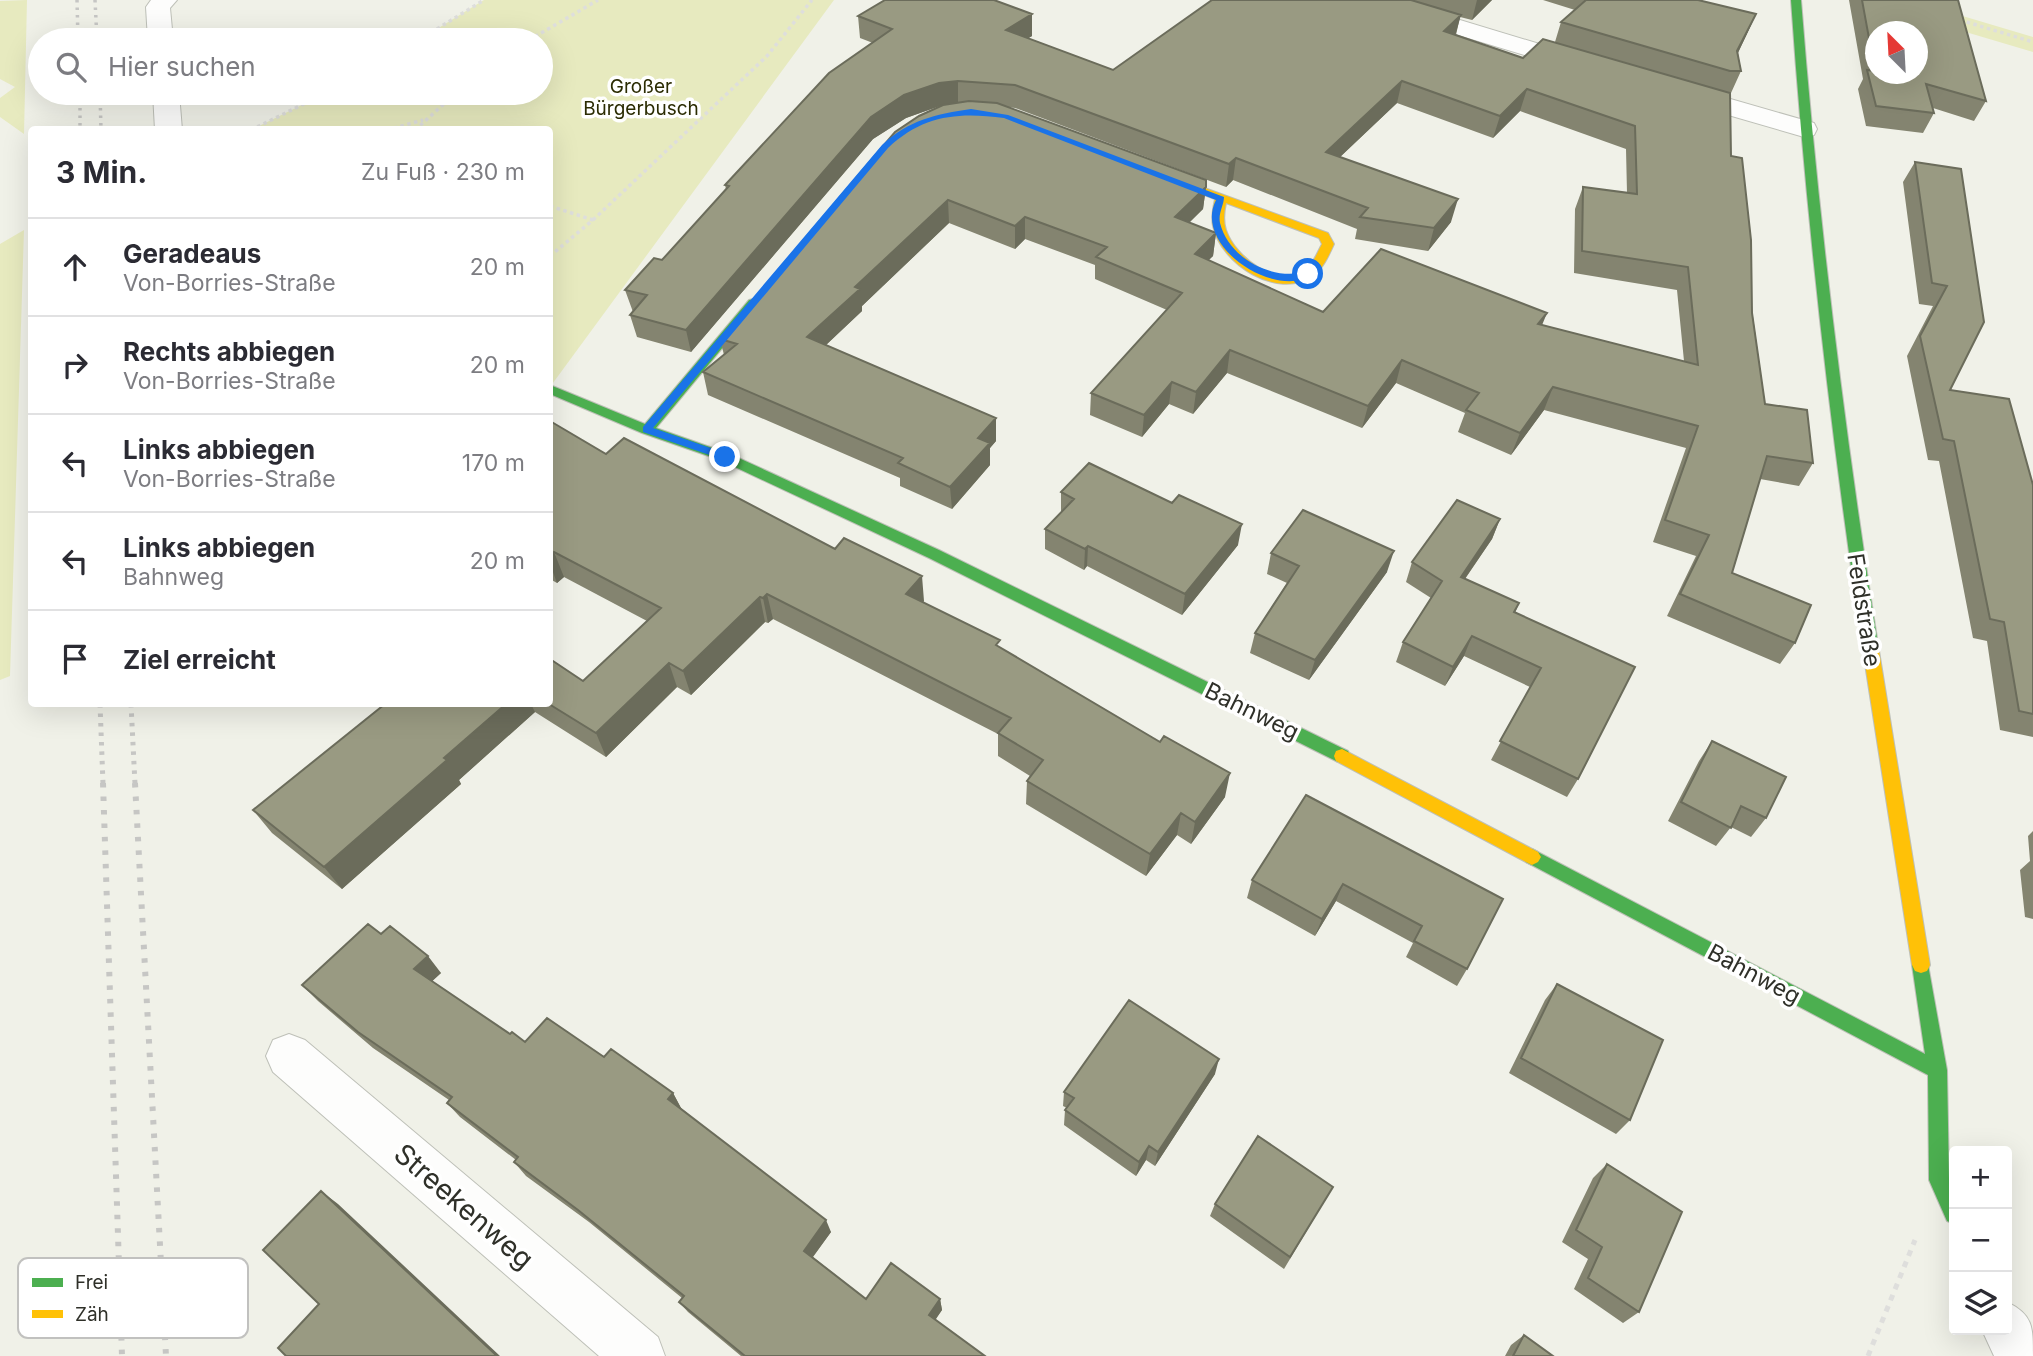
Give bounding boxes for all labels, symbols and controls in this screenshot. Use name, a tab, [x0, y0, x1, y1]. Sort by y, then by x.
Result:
north arrow	[1865, 21, 1928, 84]
search box	[28, 28, 553, 105]
icon: search	[52, 48, 90, 86]
text: Hier suchen	[108, 51, 256, 82]
park label: Großer Bürgerbusch	[583, 75, 699, 120]
text: 3 Min.	[56, 154, 147, 190]
text: Zu Fuß · 230 m	[361, 158, 525, 186]
text: Geradeaus	[123, 238, 261, 269]
icon: ahead	[56, 248, 94, 286]
text: 20 m	[470, 253, 525, 281]
route start	[1292, 258, 1323, 289]
text: Von-Borries-Straße	[123, 269, 336, 297]
text: Rechts abbiegen	[123, 336, 335, 367]
icon: right	[56, 346, 94, 384]
text: 20 m	[470, 351, 525, 379]
text: Von-Borries-Straße	[123, 367, 336, 395]
text: Links abbiegen	[123, 434, 315, 465]
route end	[709, 441, 740, 472]
icon: left	[56, 444, 94, 482]
text: 170 m	[462, 449, 525, 477]
text: Von-Borries-Straße	[123, 465, 336, 493]
text: Links abbiegen	[123, 532, 315, 563]
icon: left	[56, 542, 94, 580]
text: 20 m	[470, 547, 525, 575]
street label: Feldstraße	[1841, 551, 1887, 669]
text: Bahnweg	[123, 563, 224, 591]
icon: arrive	[56, 640, 94, 678]
text: Ziel erreicht	[123, 644, 276, 675]
street label: Bahnweg	[1200, 676, 1304, 746]
street label: Bahnweg	[1703, 938, 1805, 1010]
street label: Streekenweg	[387, 1136, 541, 1276]
map controls	[1949, 1146, 2012, 1335]
button: +	[1949, 1146, 2012, 1209]
button: −	[1949, 1209, 2012, 1272]
legend	[18, 1258, 248, 1338]
text: Frei	[75, 1271, 108, 1294]
button: layers	[1949, 1272, 2012, 1335]
text: Zäh	[75, 1303, 109, 1326]

